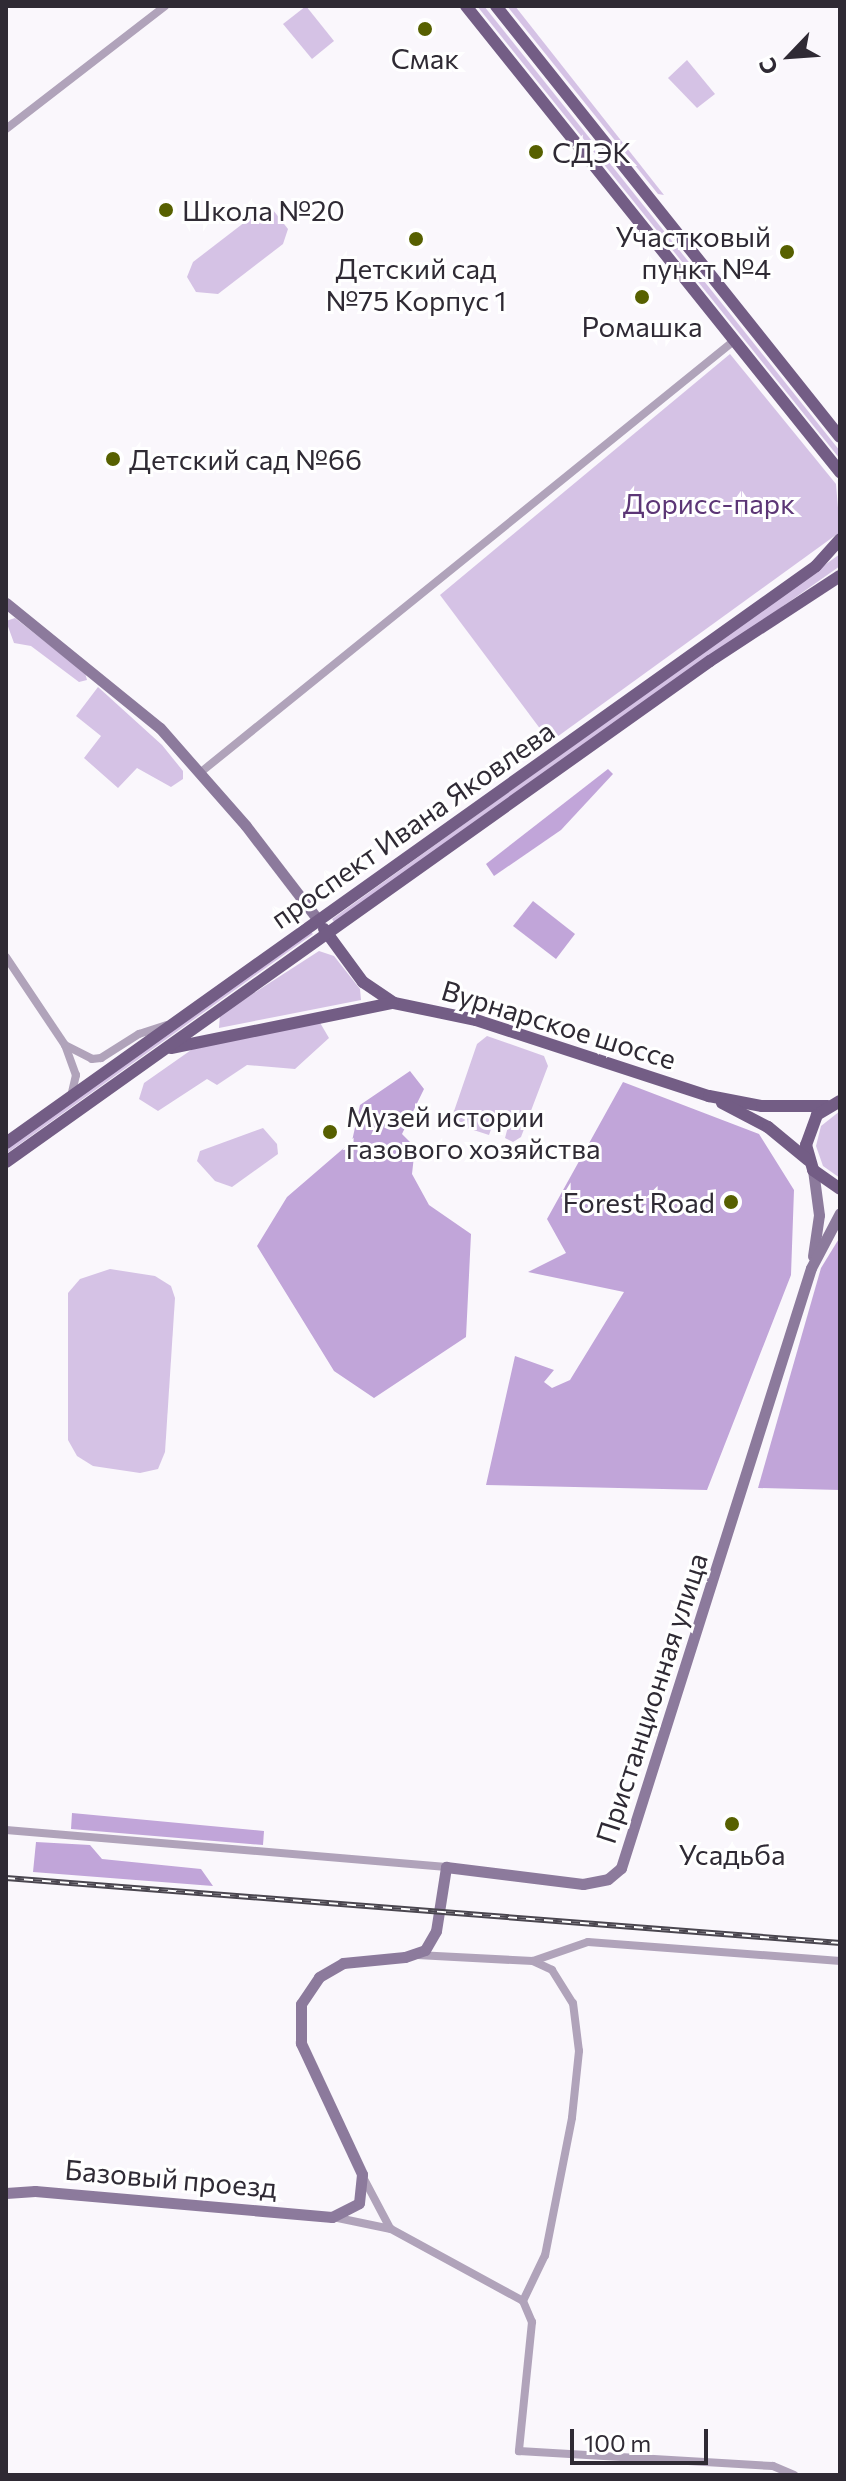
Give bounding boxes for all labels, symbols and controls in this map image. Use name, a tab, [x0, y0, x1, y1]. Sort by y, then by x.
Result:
north arrow	[750, 16, 830, 96]
marker: Смак	[416, 20, 434, 38]
place label: Смак	[391, 41, 459, 75]
text: С	[752, 54, 783, 79]
place label: СДЭК	[552, 135, 631, 169]
marker: СДЭК	[527, 143, 545, 161]
place label: Школа №20	[182, 193, 345, 227]
marker: Школа №20	[157, 201, 175, 219]
place label: Участковый пункт №4	[615, 219, 771, 285]
marker: Детский сад №75 Корпус 1	[407, 230, 425, 248]
marker: Участковый пункт №4	[778, 243, 796, 261]
place label: Детский сад №75 Корпус 1	[326, 251, 506, 317]
marker: Ромашка	[633, 288, 651, 306]
place label: Ромашка	[582, 309, 702, 343]
place label: Детский сад №66	[129, 442, 362, 476]
marker: Детский сад №66	[104, 450, 122, 468]
park label: Дорисс-парк	[623, 486, 795, 520]
street label: проспект Ивана Яковлева	[264, 713, 560, 935]
street label: Вурнарское шоссе	[438, 972, 680, 1076]
place label: Музей истории газового хозяйства	[346, 1099, 601, 1165]
marker: Музей истории газового хозяйства	[321, 1123, 339, 1141]
place label: Forest Road	[562, 1185, 715, 1219]
marker: Forest Road	[722, 1193, 740, 1211]
street label: Пристанционная улица	[588, 1549, 714, 1847]
marker: Усадьба	[723, 1815, 741, 1833]
place label: Усадьба	[679, 1837, 785, 1871]
street label: Базовый проезд	[64, 2152, 278, 2204]
scale bar	[574, 2413, 712, 2463]
text: 100 m	[584, 2428, 651, 2457]

